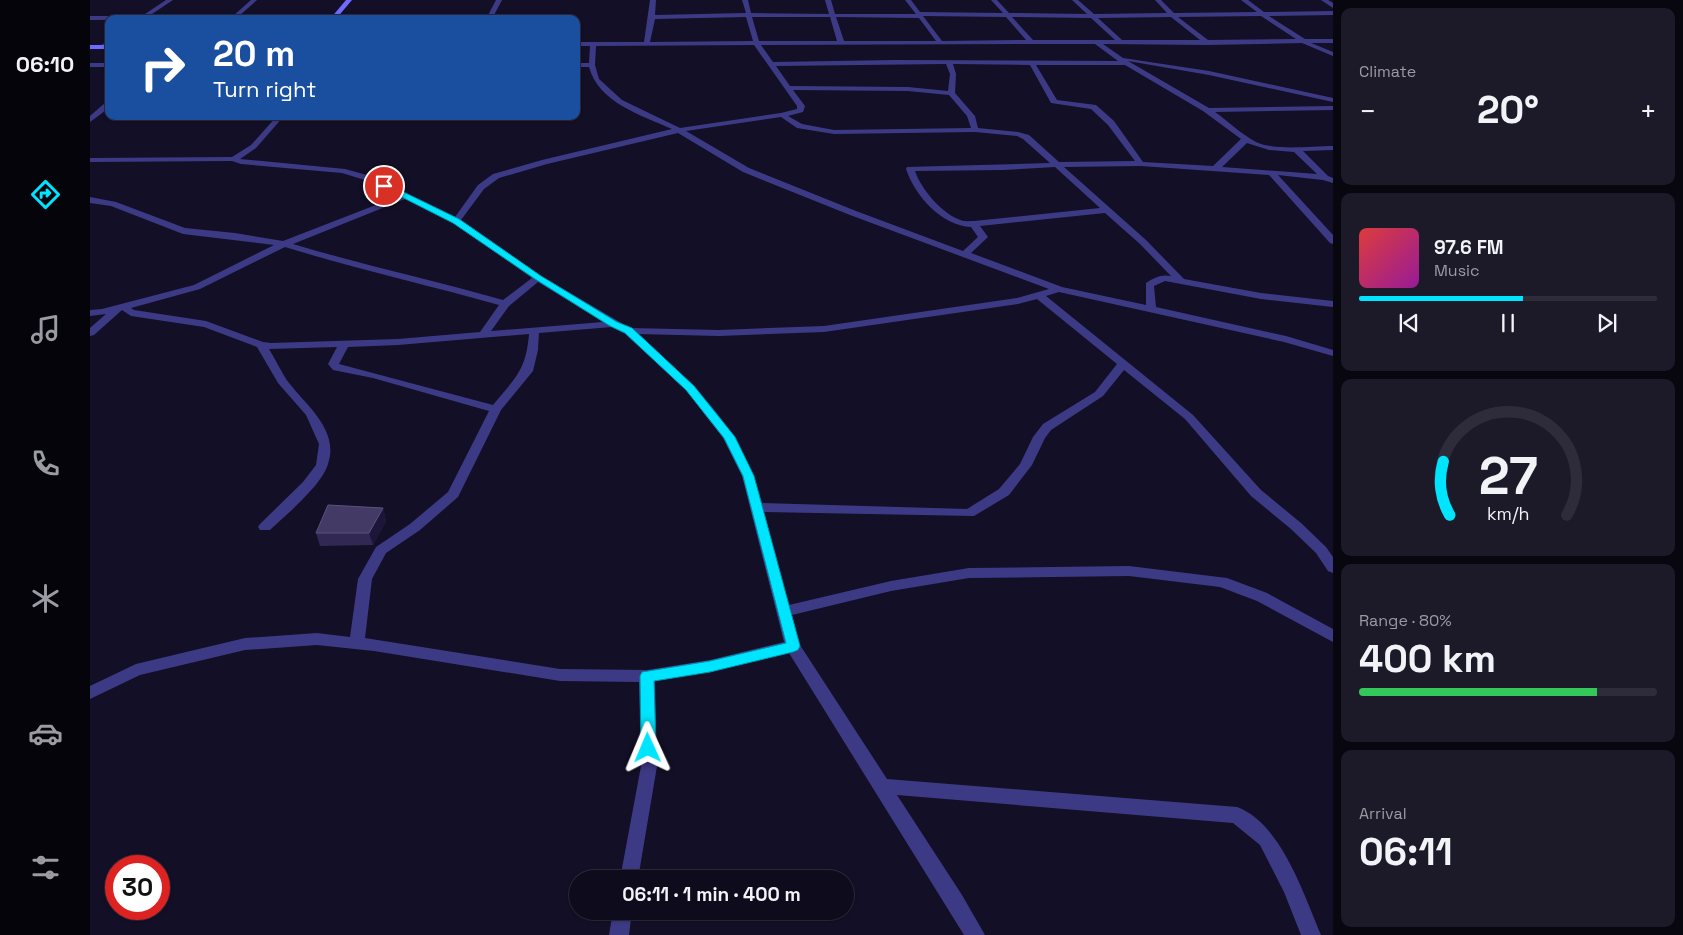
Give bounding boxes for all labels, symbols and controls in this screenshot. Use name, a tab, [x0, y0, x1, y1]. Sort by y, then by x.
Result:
text: 20 m	[213, 32, 295, 76]
icon: right	[130, 35, 195, 100]
text: 06:10	[16, 50, 74, 78]
text: Climate	[1359, 61, 1416, 82]
text: Turn right	[213, 75, 316, 103]
text: 20°	[1477, 86, 1539, 134]
text: −	[1359, 93, 1376, 129]
text: +	[1640, 93, 1657, 129]
pin	[363, 165, 405, 207]
icon: arrive	[370, 172, 398, 200]
icon: directions	[28, 177, 63, 212]
text: 97.6 FM	[1434, 235, 1504, 260]
text: Music	[1434, 260, 1480, 281]
icon: previous	[1395, 309, 1423, 337]
icon: pause	[1494, 309, 1522, 337]
icon: next	[1593, 309, 1621, 337]
icon: music	[28, 312, 63, 347]
text: 27	[1478, 443, 1538, 509]
icon: phone	[28, 446, 63, 481]
text: km/h	[1487, 502, 1529, 525]
icon: climate	[28, 581, 63, 616]
text: Range · 80%	[1359, 610, 1452, 631]
text: 400 km	[1359, 635, 1496, 683]
icon: car	[28, 716, 63, 751]
position arrow	[621, 721, 673, 773]
text: Arrival	[1359, 803, 1407, 824]
text: 06:11	[1359, 828, 1453, 876]
icon: filters	[28, 850, 63, 885]
speed limit sign: 30	[105, 855, 170, 920]
text: 06:11 · 1 min · 400 m	[622, 882, 801, 907]

